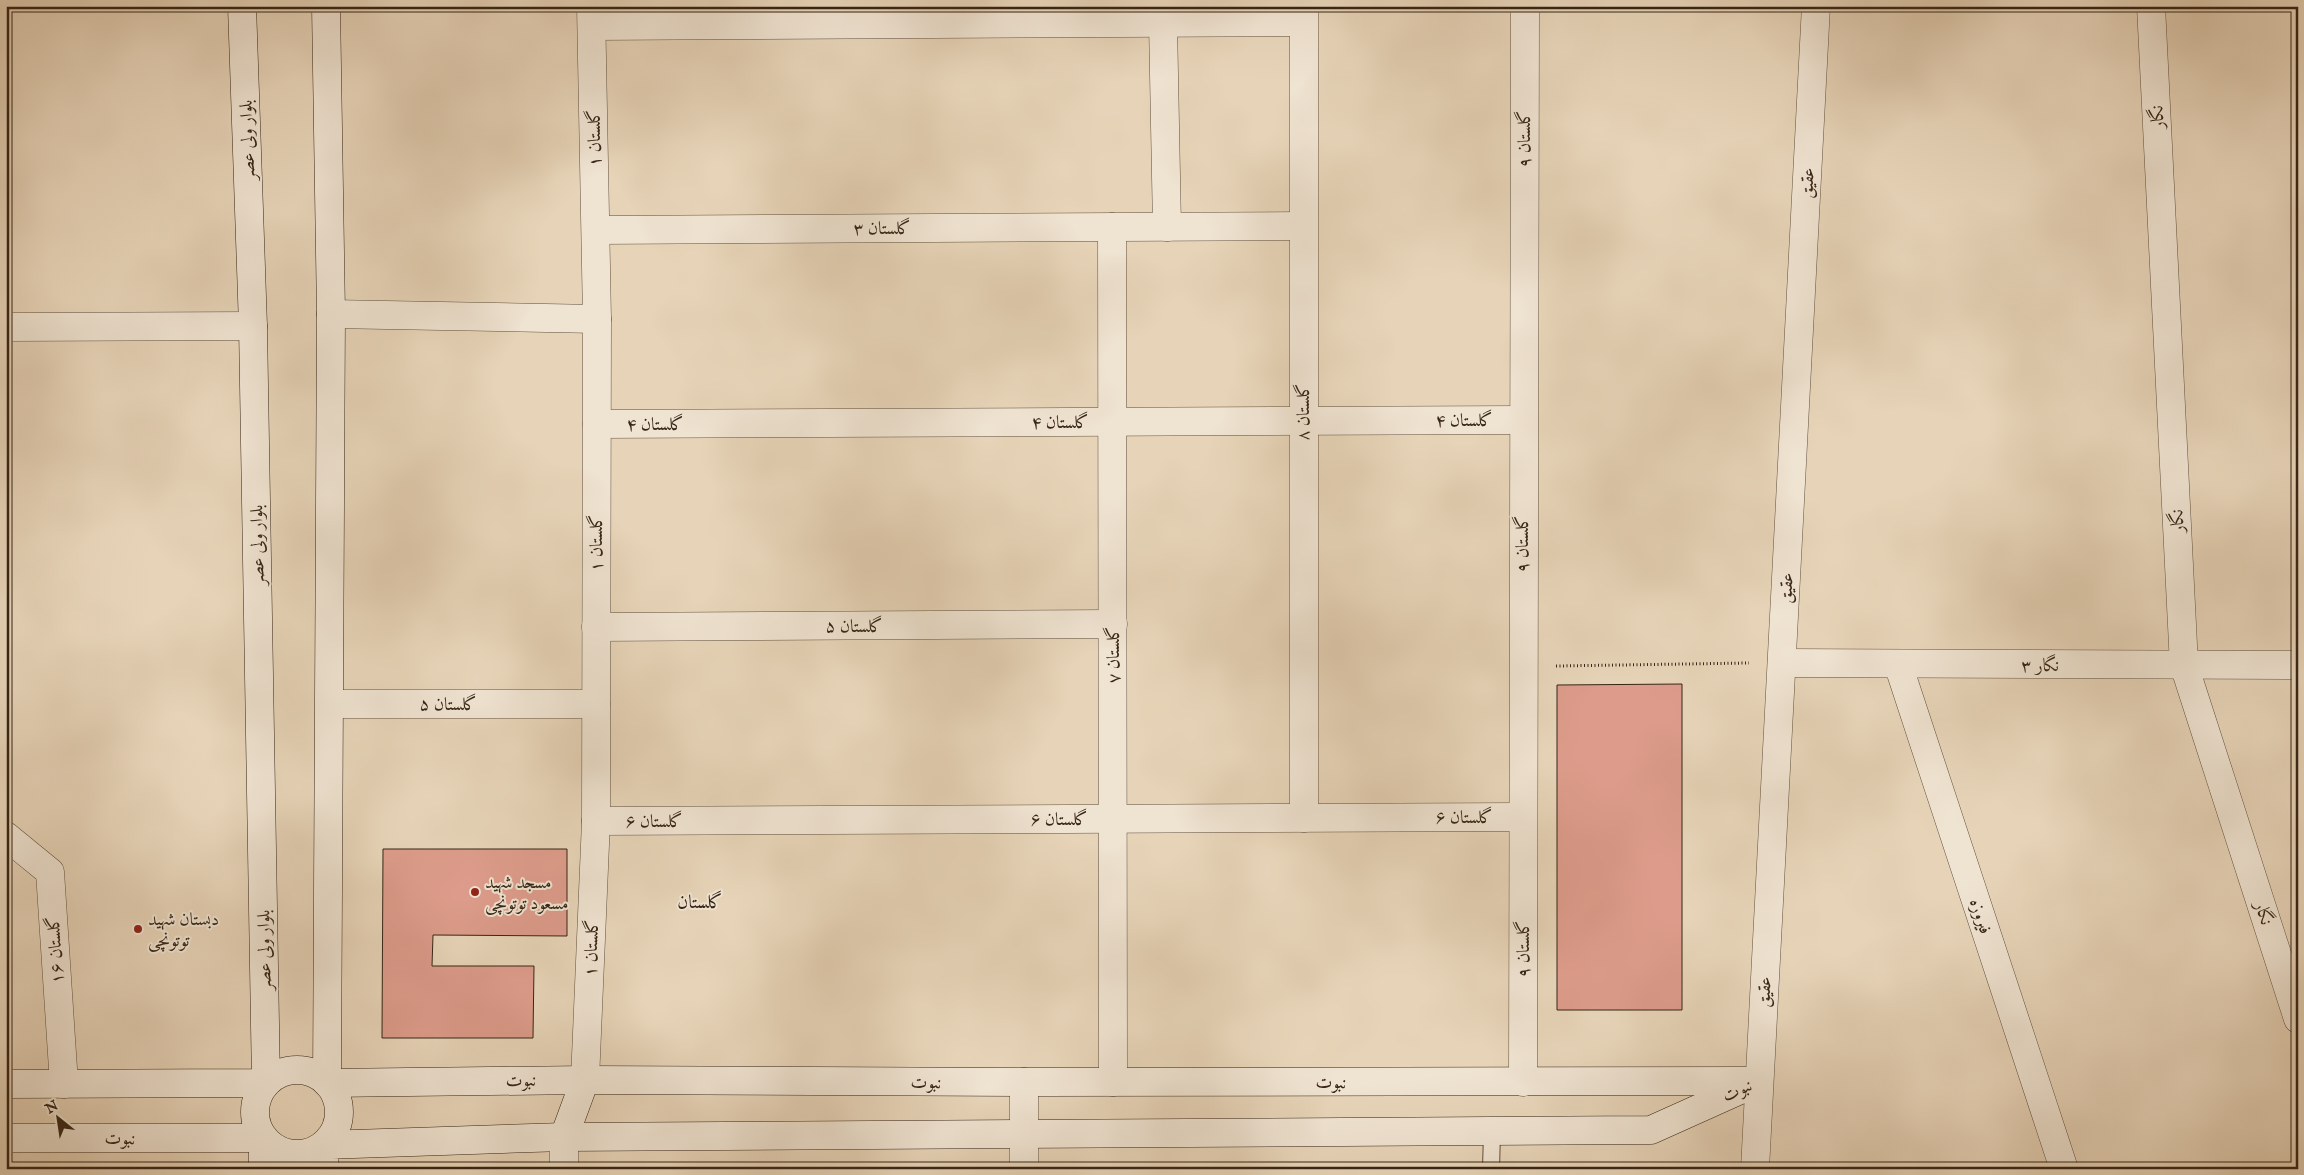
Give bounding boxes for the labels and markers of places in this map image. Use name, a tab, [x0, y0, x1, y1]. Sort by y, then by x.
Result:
place label: مسجد شهید مسعود توتونچی	[485, 872, 568, 916]
marker: مسجد شهید مسعود توتونچی	[469, 886, 481, 898]
place label: دبستان شهید توتونچی	[148, 909, 219, 953]
marker: دبستان شهید توتونچی	[132, 923, 144, 935]

